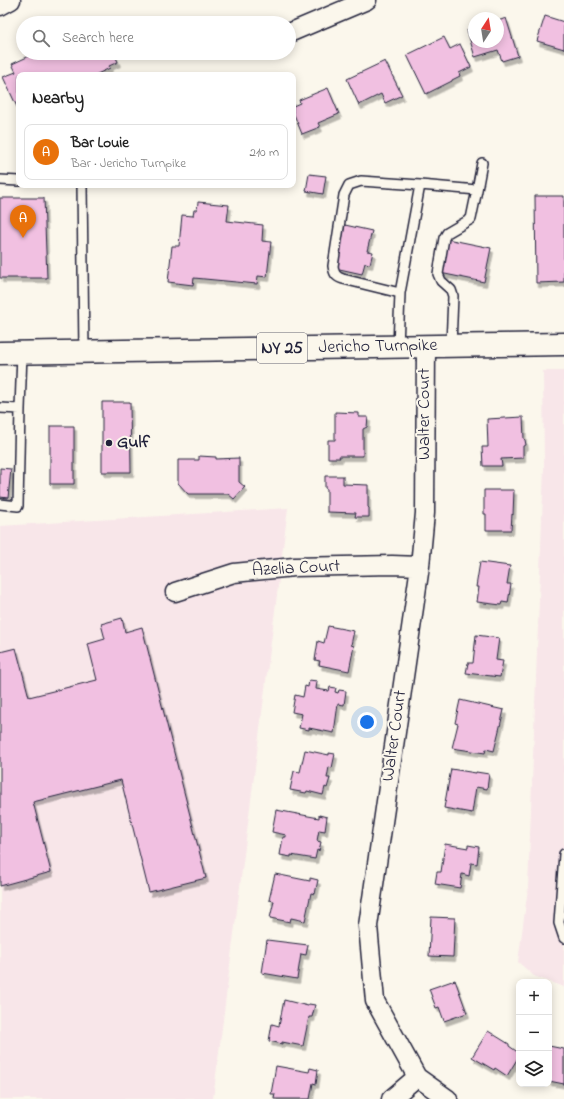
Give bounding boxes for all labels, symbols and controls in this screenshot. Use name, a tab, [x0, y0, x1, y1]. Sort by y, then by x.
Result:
north arrow	[468, 12, 504, 48]
search box	[16, 16, 296, 60]
icon: search	[30, 27, 52, 49]
text: Search here	[62, 27, 134, 49]
text: Nearby	[32, 86, 84, 111]
text: Bar Louie	[71, 132, 129, 154]
text: A	[42, 143, 50, 162]
text: 210 m	[249, 143, 279, 162]
text: Bar · Jericho Turnpike	[71, 154, 186, 173]
pin: A	[10, 205, 36, 238]
road number: NY 25	[257, 333, 307, 363]
street label: Jericho Turnpike	[318, 333, 439, 361]
street label: Walter Court	[412, 368, 438, 460]
place label: Gulf	[117, 430, 151, 456]
marker: Gulf	[104, 438, 114, 448]
street label: Azelia Court	[251, 554, 341, 584]
street label: Walter Court	[376, 689, 414, 783]
your location	[357, 712, 377, 732]
map controls	[516, 979, 552, 1087]
button: +	[516, 979, 552, 1015]
button: −	[516, 1015, 552, 1051]
button: layers	[516, 1051, 552, 1087]

